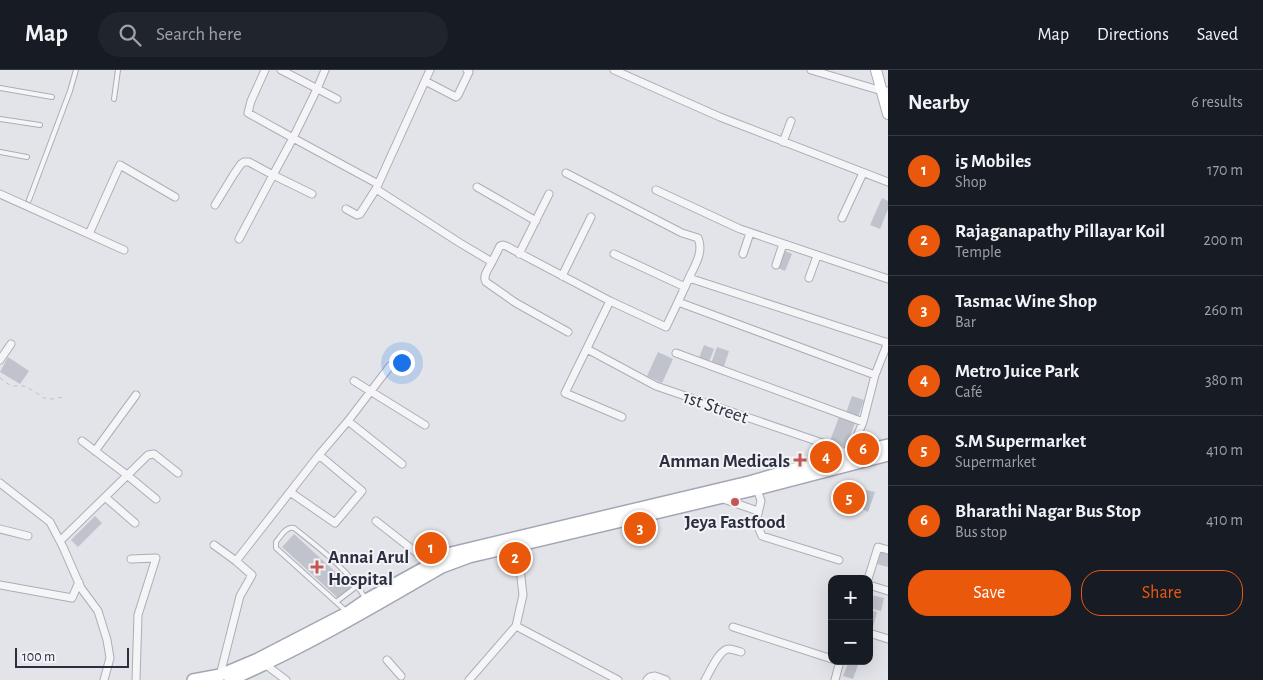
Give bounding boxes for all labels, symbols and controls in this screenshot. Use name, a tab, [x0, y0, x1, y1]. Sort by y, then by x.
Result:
search box	[98, 12, 448, 57]
icon: search	[116, 21, 144, 49]
text: Map	[25, 22, 68, 46]
text: Search here	[156, 25, 242, 44]
text: Map	[1038, 26, 1069, 44]
text: Directions	[1097, 26, 1169, 44]
text: Saved	[1197, 26, 1238, 44]
text: Nearby	[908, 92, 969, 113]
text: 6 results	[1191, 94, 1243, 110]
text: i5 Mobiles	[955, 152, 1031, 171]
text: 1	[921, 162, 927, 178]
text: 170 m	[1207, 162, 1243, 178]
text: Shop	[955, 174, 987, 190]
text: Rajaganapathy Pillayar Koil	[955, 222, 1165, 241]
text: 2	[920, 232, 928, 248]
text: 200 m	[1203, 232, 1243, 248]
text: Temple	[955, 244, 1001, 260]
text: Tasmac Wine Shop	[955, 292, 1097, 311]
text: 3	[921, 302, 927, 318]
text: 260 m	[1204, 302, 1243, 318]
text: Bar	[955, 314, 976, 330]
your location	[389, 350, 415, 376]
text: Metro Juice Park	[955, 362, 1079, 381]
text: 4	[920, 372, 928, 388]
text: 380 m	[1205, 372, 1243, 388]
text: Café	[955, 384, 983, 400]
street label: 1st Street	[681, 387, 751, 427]
pin: 6	[847, 430, 879, 468]
text: S.M Supermarket	[955, 432, 1086, 451]
pin: 4	[810, 438, 842, 476]
text: 5	[921, 442, 927, 458]
text: 410 m	[1206, 442, 1243, 458]
place label: Amman Medicals	[659, 452, 790, 471]
marker: Amman Medicals	[794, 454, 806, 466]
text: Supermarket	[955, 454, 1036, 470]
pin: 5	[833, 479, 865, 517]
marker: Jeya Fastfood	[729, 496, 741, 508]
text: Bharathi Nagar Bus Stop	[955, 502, 1141, 521]
pin: 3	[624, 509, 656, 547]
text: 6	[920, 512, 928, 528]
text: 410 m	[1206, 512, 1243, 528]
place label: Jeya Fastfood	[684, 513, 786, 532]
text: Bus stop	[955, 524, 1007, 540]
pin: 1	[415, 529, 447, 567]
pin: 2	[499, 539, 531, 577]
place label: Annai Arul Hospital	[328, 548, 409, 589]
marker: Annai Arul Hospital	[310, 560, 324, 574]
button: Save	[908, 570, 1071, 616]
button: Share	[1081, 570, 1243, 616]
map controls	[828, 575, 873, 665]
button: +	[828, 575, 873, 620]
button: −	[828, 620, 873, 665]
scale bar	[15, 645, 129, 668]
text: 100 m	[22, 650, 55, 664]

